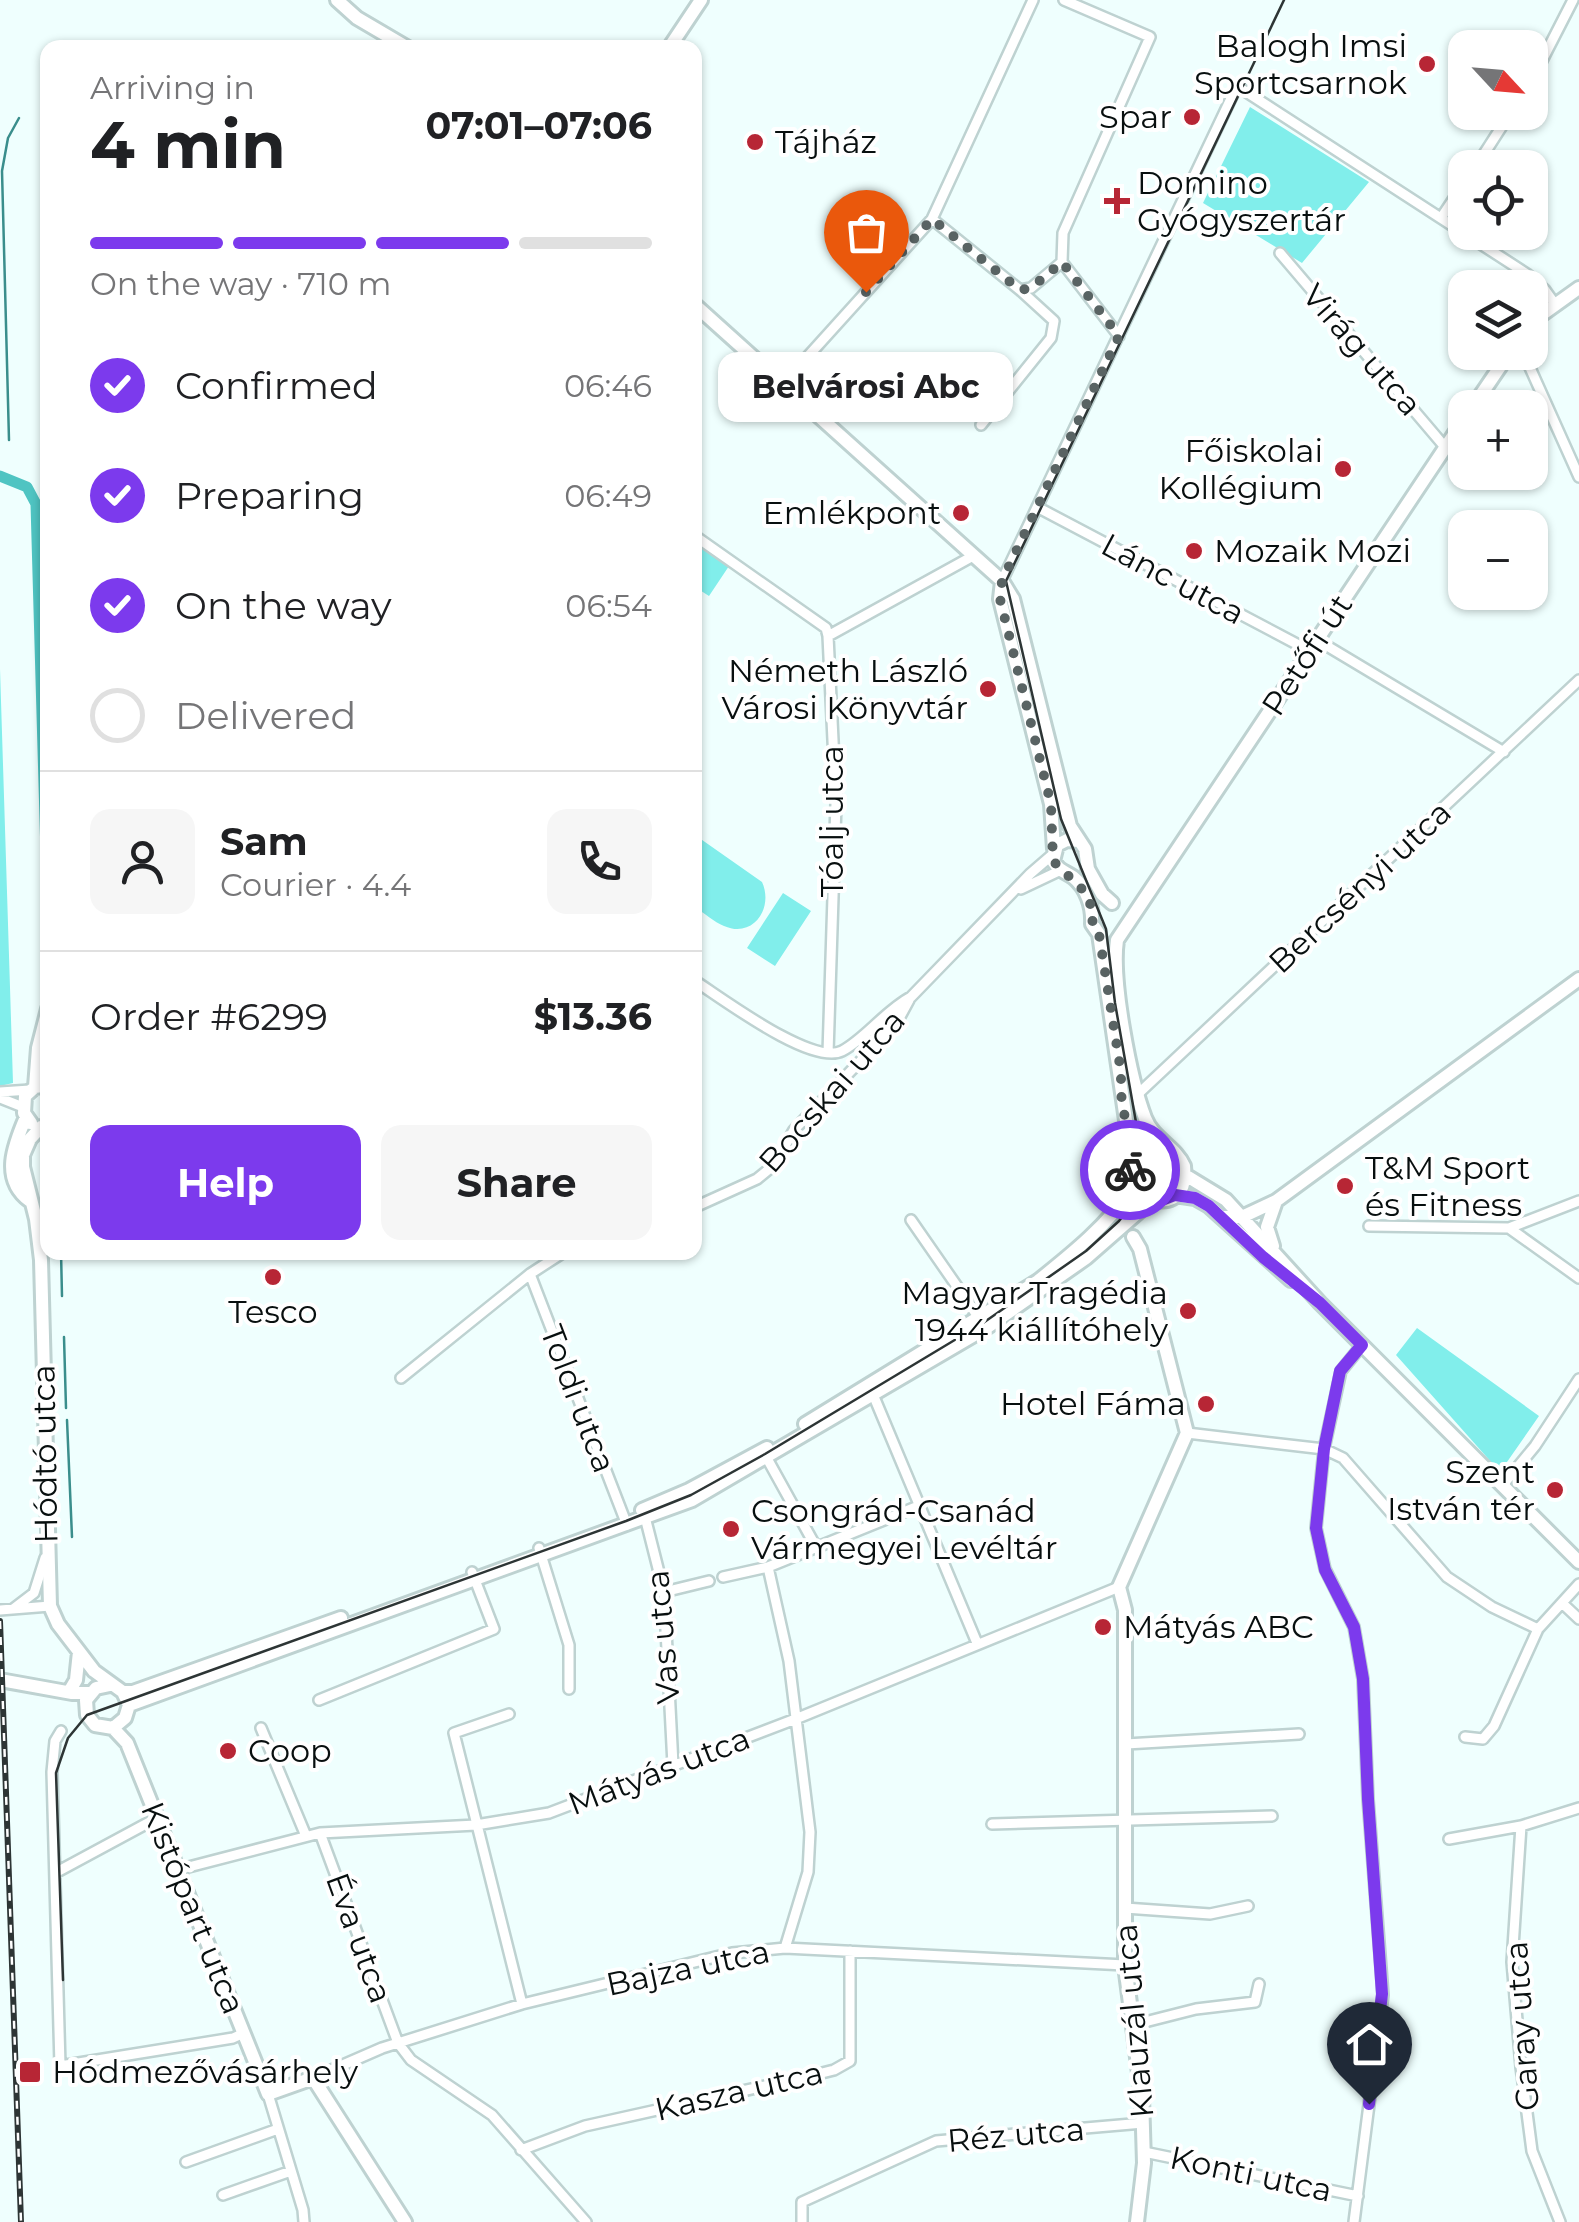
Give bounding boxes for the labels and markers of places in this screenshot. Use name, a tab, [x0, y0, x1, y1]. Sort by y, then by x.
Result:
place label: Balogh Imsi Sportcsarnok	[1194, 26, 1407, 102]
marker: Balogh Imsi Sportcsarnok	[1416, 53, 1438, 75]
place label: Spar	[1099, 97, 1172, 136]
marker: Spar	[1181, 106, 1203, 128]
place label: Tájház	[775, 122, 877, 161]
marker: Tájház	[744, 131, 766, 153]
place label: Domino Gyógyszertár	[1137, 163, 1346, 239]
pin	[824, 190, 909, 293]
marker: Domino Gyógyszertár	[1106, 190, 1128, 212]
callout: Belvárosi Abc	[718, 352, 1014, 422]
place label: Főiskolai Kollégium	[1158, 431, 1323, 507]
marker: Főiskolai Kollégium	[1332, 458, 1354, 480]
place label: Emlékpont	[762, 493, 941, 532]
marker: Emlékpont	[950, 502, 972, 524]
place label: Mozaik Mozi	[1214, 531, 1411, 570]
marker: Mozaik Mozi	[1183, 540, 1205, 562]
place label: Németh László Városi Könyvtár	[722, 651, 968, 727]
marker: Németh László Városi Könyvtár	[977, 678, 999, 700]
place label: T&M Sport és Fitness	[1365, 1148, 1530, 1224]
marker: T&M Sport és Fitness	[1334, 1175, 1356, 1197]
marker: Tesco	[262, 1266, 284, 1288]
place label: Magyar Tragédia 1944 kiállítóhely	[901, 1273, 1169, 1349]
place label: Tesco	[228, 1292, 318, 1331]
marker: Magyar Tragédia 1944 kiállítóhely	[1177, 1300, 1199, 1322]
place label: Hotel Fáma	[1000, 1384, 1186, 1423]
marker: Hotel Fáma	[1195, 1393, 1217, 1415]
place label: Szent István tér	[1387, 1452, 1535, 1528]
marker: Szent István tér	[1544, 1479, 1566, 1501]
place label: Csongrád-Csanád Vármegyei Levéltár	[751, 1491, 1057, 1567]
marker: Csongrád-Csanád Vármegyei Levéltár	[720, 1518, 742, 1540]
place label: Mátyás ABC	[1123, 1607, 1314, 1646]
marker: Mátyás ABC	[1092, 1616, 1114, 1638]
place label: Coop	[248, 1731, 332, 1770]
marker: Coop	[217, 1740, 239, 1762]
pin	[1327, 2002, 1412, 2105]
place label: Hódmezővásárhely	[52, 2052, 359, 2091]
marker: Hódmezővásárhely	[17, 2059, 43, 2085]

